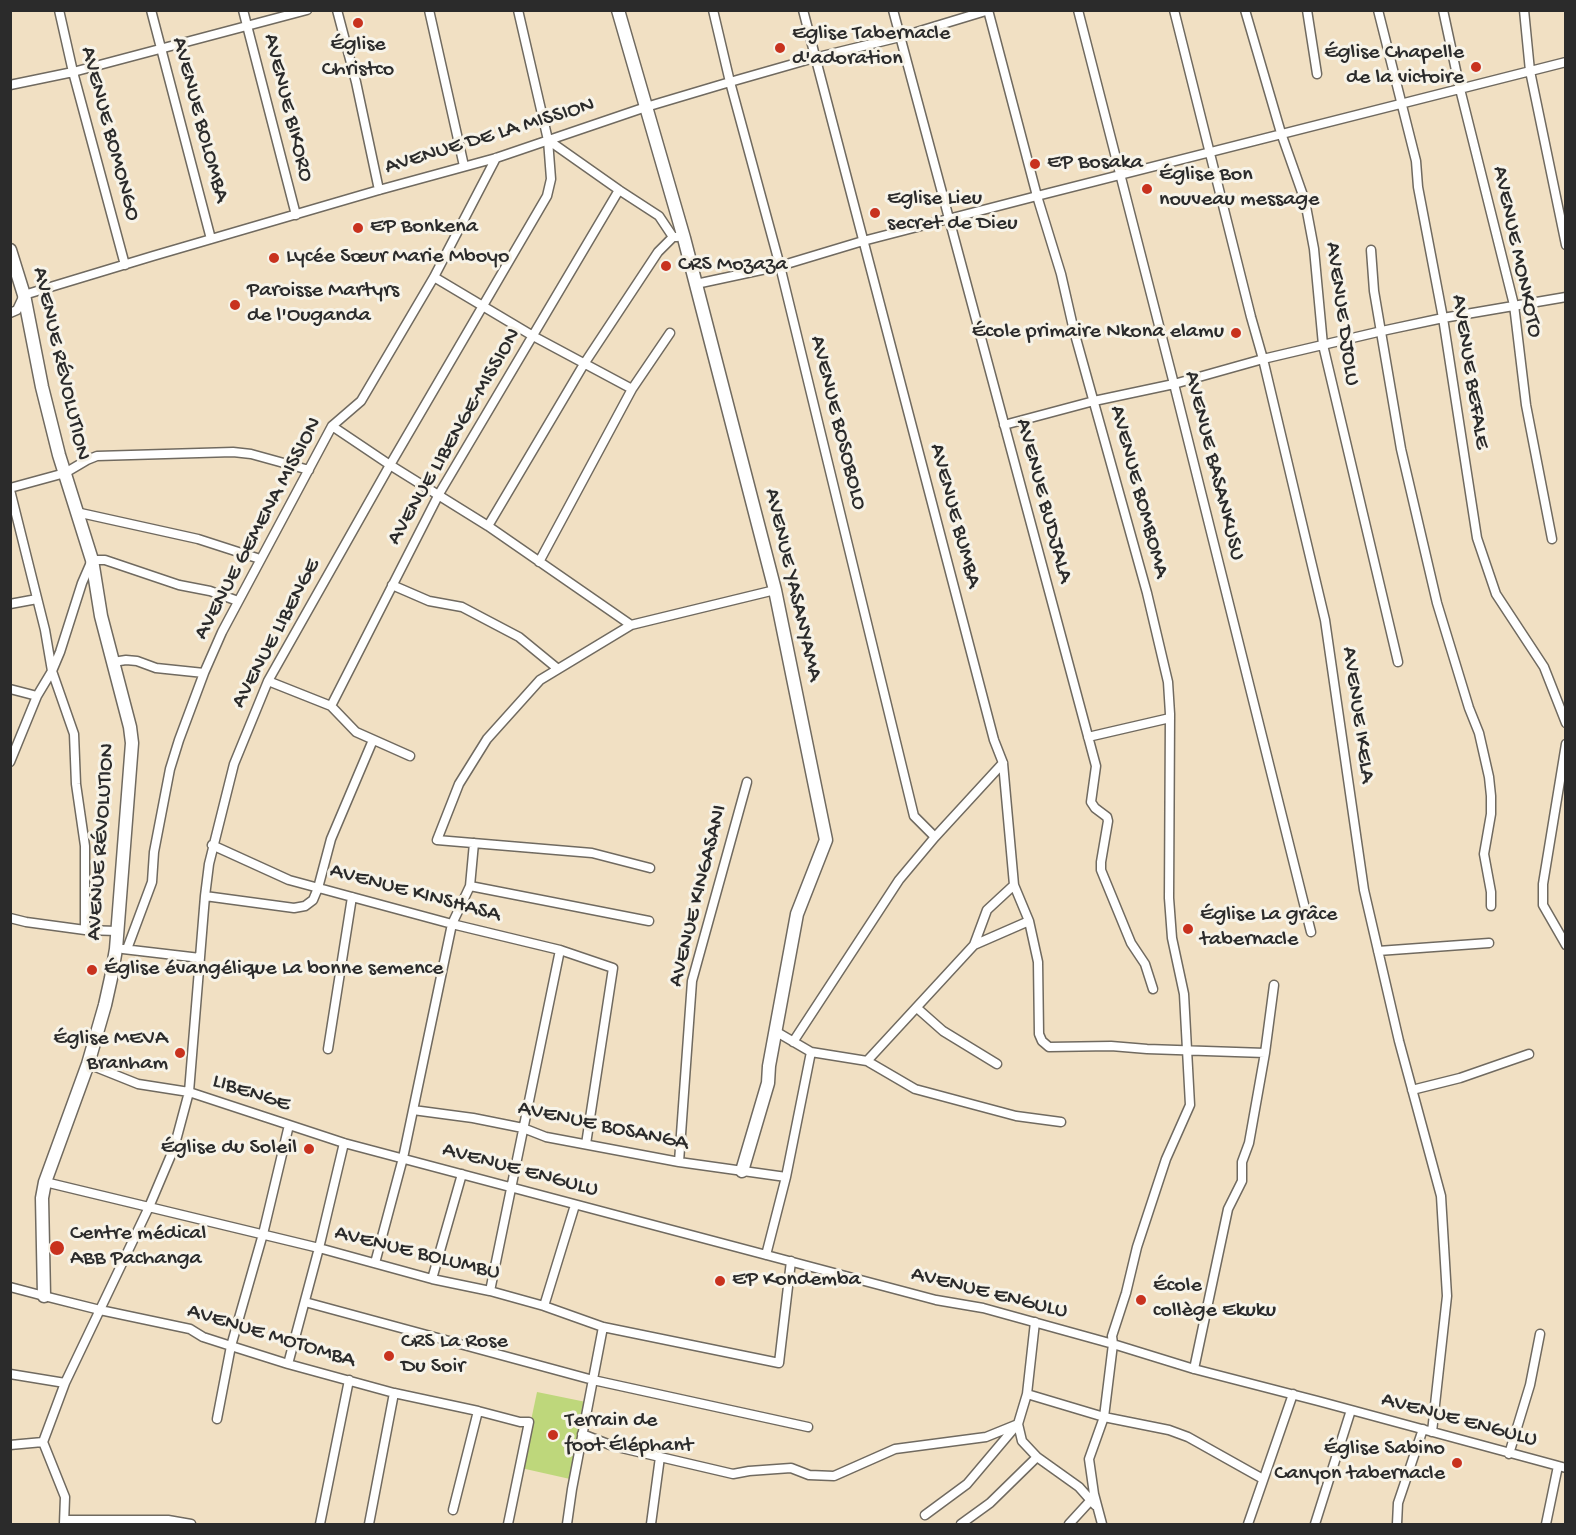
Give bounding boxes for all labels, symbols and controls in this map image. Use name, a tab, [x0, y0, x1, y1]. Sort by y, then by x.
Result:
marker: Église Christco	[351, 16, 365, 30]
place label: Eglise Tabernacle d'adoration	[792, 22, 950, 74]
street label: AVENUE BIKORO	[256, 31, 318, 185]
place label: Église Christco	[322, 33, 394, 84]
street label: AVENUE BOLOMBA	[164, 34, 234, 206]
marker: Eglise Tabernacle d'adoration	[773, 41, 787, 55]
place label: Église Chapelle de la victoire	[1324, 41, 1464, 92]
street label: AVENUE BOMONGO	[73, 44, 145, 224]
marker: Église Chapelle de la victoire	[1469, 60, 1483, 74]
street label: AVENUE DE LA MISSION	[382, 92, 598, 182]
place label: EP Bosaka	[1047, 151, 1143, 177]
marker: EP Bosaka	[1028, 157, 1042, 171]
place label: Église Bon nouveau message	[1159, 163, 1319, 214]
street label: AVENUE MONKOTO	[1485, 164, 1547, 340]
marker: Église Bon nouveau message	[1140, 182, 1154, 196]
place label: Eglise Lieu secret de Dieu	[887, 187, 1018, 238]
marker: Eglise Lieu secret de Dieu	[868, 206, 882, 220]
place label: EP Bonkena	[370, 215, 478, 241]
marker: EP Bonkena	[351, 221, 365, 235]
street label: AVENUE DJOLU	[1318, 240, 1364, 388]
place label: Lycée Sœur Marie Mboyo	[286, 245, 509, 271]
marker: Lycée Sœur Marie Mboyo	[267, 251, 281, 265]
place label: CRS Mozaza	[678, 253, 787, 279]
marker: CRS Mozaza	[659, 259, 673, 273]
street label: AVENUE RÉVOLUTION	[25, 265, 95, 463]
place label: Paroisse Martyrs de l'Ouganda	[247, 279, 399, 330]
street label: AVENUE BEFALE	[1444, 293, 1494, 451]
marker: Paroisse Martyrs de l'Ouganda	[228, 298, 242, 312]
place label: École primaire Nkona elamu	[972, 320, 1224, 346]
street label: AVENUE LIBENGE-MISSION	[382, 324, 528, 550]
marker: École primaire Nkona elamu	[1229, 326, 1243, 340]
street label: AVENUE BOSOBOLO	[803, 333, 871, 513]
street label: AVENUE BASANKUSU	[1177, 369, 1249, 563]
street label: AVENUE BOMBOMA	[1102, 403, 1174, 581]
street label: AVENUE GEMENA MISSION	[189, 413, 329, 645]
street label: AVENUE BUDJALA	[1008, 416, 1078, 586]
street label: AVENUE BUMBA	[922, 441, 986, 591]
street label: AVENUE YASANYAMA	[757, 486, 827, 684]
street label: AVENUE LIBENGE	[227, 555, 327, 713]
street label: AVENUE IKELA	[1334, 645, 1380, 785]
street label: AVENUE RÉVOLUTION	[82, 742, 122, 942]
street label: AVENUE KINGASANI	[664, 802, 734, 990]
street label: AVENUE KINSHASA	[327, 859, 503, 929]
place label: Église La grâce tabernacle	[1200, 903, 1337, 954]
marker: Église La grâce tabernacle	[1181, 922, 1195, 936]
place label: Église évangélique La bonne semence	[104, 957, 443, 983]
marker: Église évangélique La bonne semence	[85, 963, 99, 977]
place label: Église MEVA Branham	[53, 1027, 168, 1078]
marker: Église MEVA Branham	[173, 1046, 187, 1060]
street label: LIBENGE	[209, 1069, 293, 1119]
street label: AVENUE BOSANGA	[515, 1096, 691, 1158]
place label: Église du Soleil	[161, 1136, 297, 1162]
street label: AVENUE ENGULU	[439, 1138, 601, 1204]
marker: Église du Soleil	[302, 1142, 316, 1156]
street label: AVENUE BOLUMBU	[332, 1221, 502, 1287]
place label: Centre médical ABB Pachanga	[70, 1222, 206, 1274]
marker: Centre médical ABB Pachanga	[48, 1239, 66, 1257]
street label: AVENUE ENGULU	[908, 1262, 1070, 1326]
place label: EP Kondemba	[732, 1268, 861, 1294]
marker: EP Kondemba	[713, 1274, 727, 1288]
place label: École collège Ekuku	[1153, 1274, 1276, 1326]
marker: École collège Ekuku	[1134, 1293, 1148, 1307]
street label: AVENUE MOTOMBA	[184, 1299, 358, 1375]
place label: CRS La Rose Du Soir	[401, 1330, 508, 1382]
marker: CRS La Rose Du Soir	[382, 1349, 396, 1363]
street label: AVENUE ENGULU	[1378, 1388, 1540, 1454]
place label: Terrain de foot Éléphant	[565, 1409, 693, 1460]
marker: Terrain de foot Éléphant	[546, 1428, 560, 1442]
place label: Église Sabino Canyon tabernacle	[1274, 1437, 1445, 1488]
marker: Église Sabino Canyon tabernacle	[1450, 1456, 1464, 1470]

